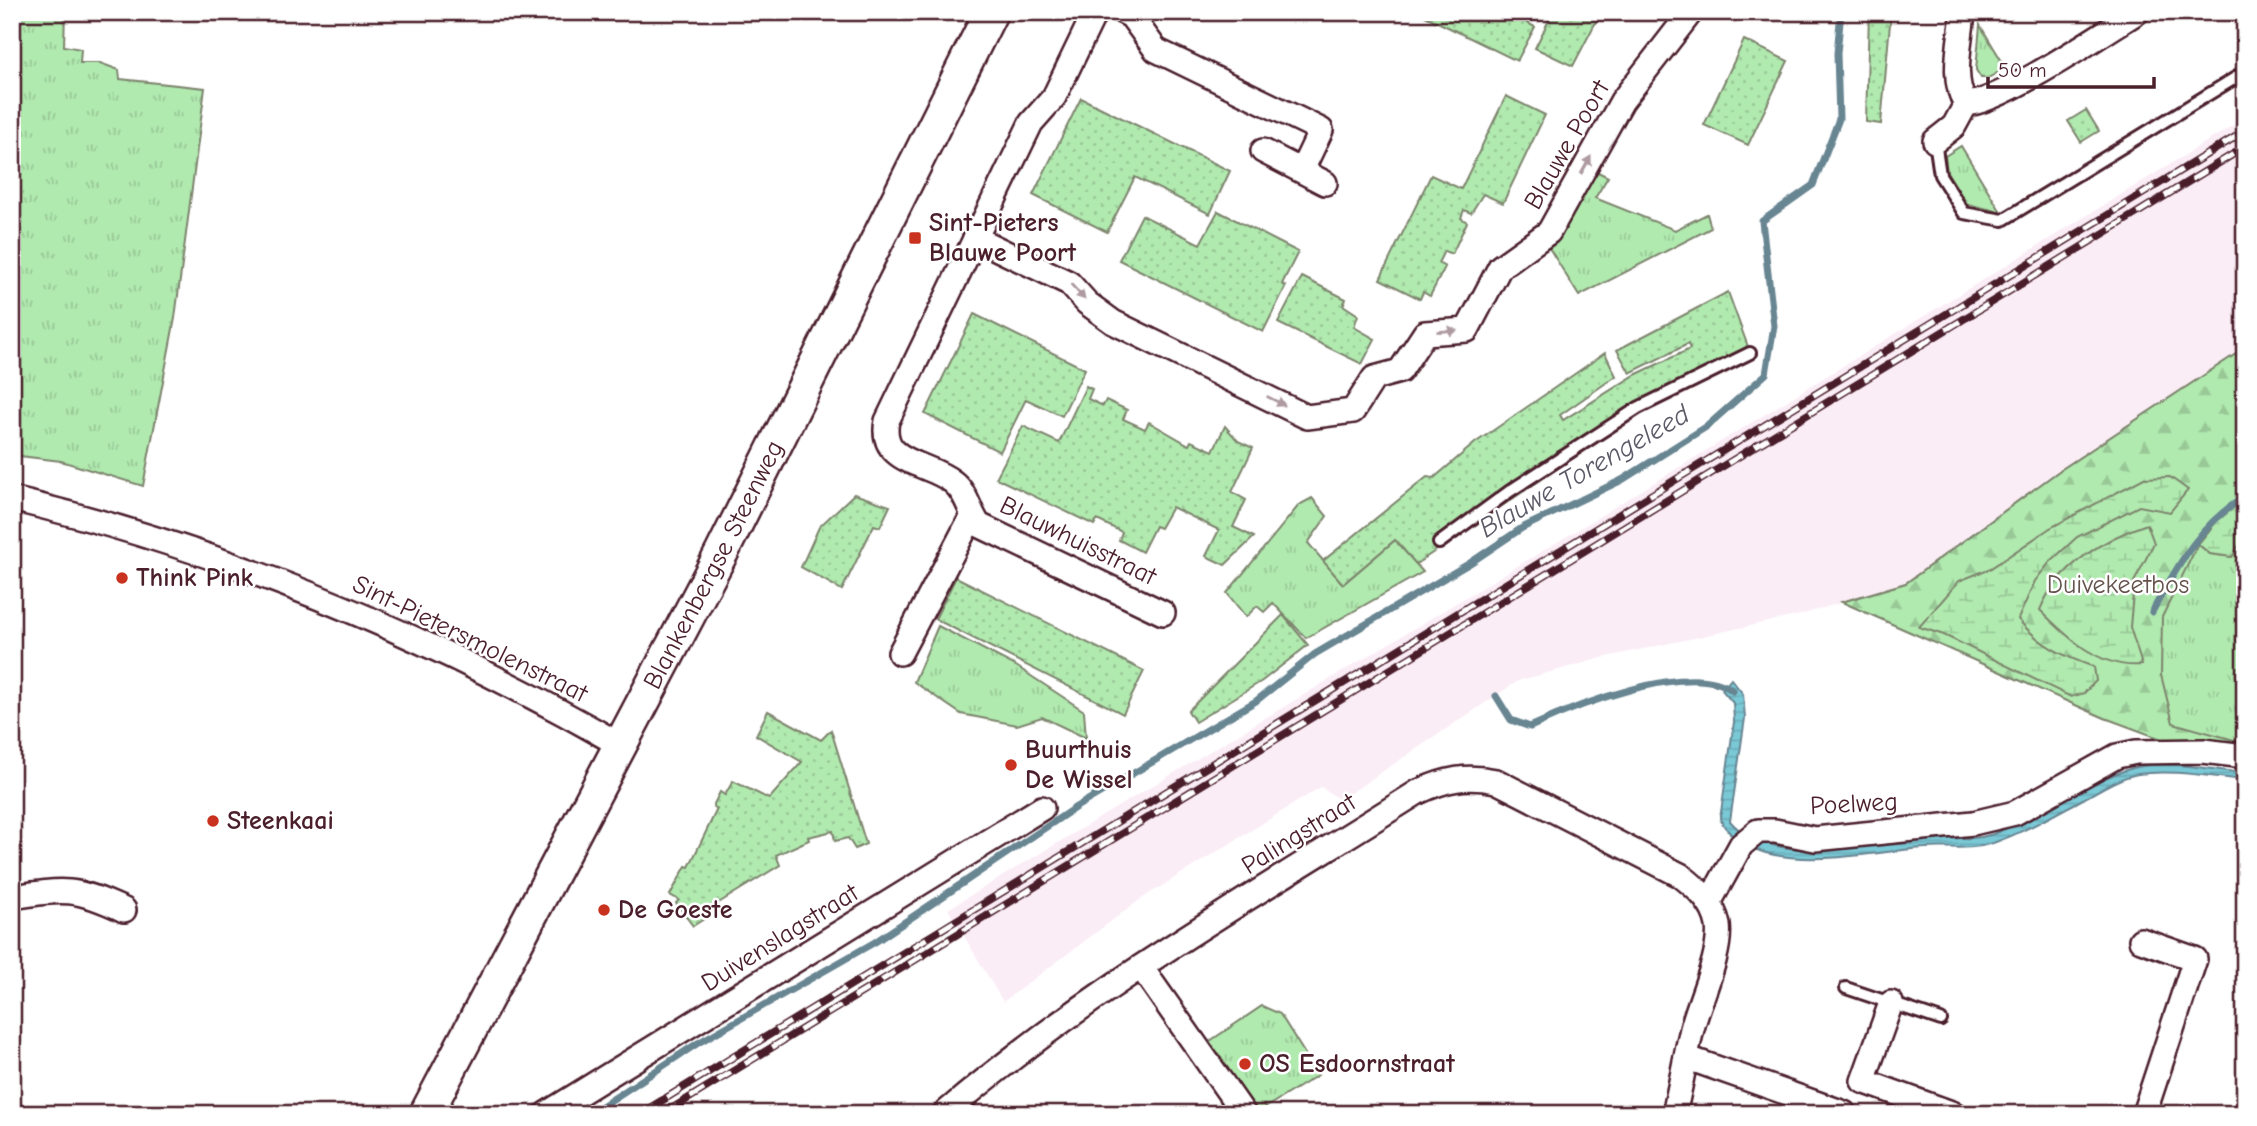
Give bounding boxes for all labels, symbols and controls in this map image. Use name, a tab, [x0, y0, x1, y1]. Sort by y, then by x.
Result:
scale bar	[1988, 46, 2154, 90]
text: 50 m	[1998, 58, 2047, 82]
street label: Blauwe Poort	[1518, 74, 1617, 215]
one-way arrow	[1580, 155, 1592, 175]
place label: Sint-Pieters Blauwe Poort	[929, 208, 1077, 268]
marker: Sint-Pieters Blauwe Poort	[907, 230, 923, 246]
one-way arrow	[1070, 283, 1086, 301]
one-way arrow	[1437, 326, 1459, 337]
one-way arrow	[1266, 396, 1286, 407]
water label: Blauwe Torengeleed	[1473, 397, 1696, 544]
street label: Blankenbergse Steenweg	[638, 436, 790, 694]
street label: Blauwhuisstraat	[995, 490, 1163, 593]
place label: Think Pink	[136, 563, 254, 593]
street label: Sint-Pietersmolenstraat	[348, 569, 594, 710]
marker: Think Pink	[114, 570, 130, 586]
park label: Duivekeetbos	[2047, 570, 2189, 600]
place label: Buurthuis De Wissel	[1025, 735, 1133, 795]
marker: Buurthuis De Wissel	[1003, 757, 1019, 773]
street label: Palingstraat	[1236, 786, 1363, 881]
street label: Poelweg	[1809, 787, 1899, 821]
place label: Steenkaai	[227, 806, 334, 836]
marker: Steenkaai	[205, 813, 221, 829]
street label: Duivenslagstraat	[696, 877, 865, 998]
place label: De Goeste	[618, 895, 733, 925]
marker: De Goeste	[596, 902, 612, 918]
place label: OS Esdoornstraat	[1259, 1049, 1455, 1079]
marker: OS Esdoornstraat	[1237, 1056, 1253, 1072]

